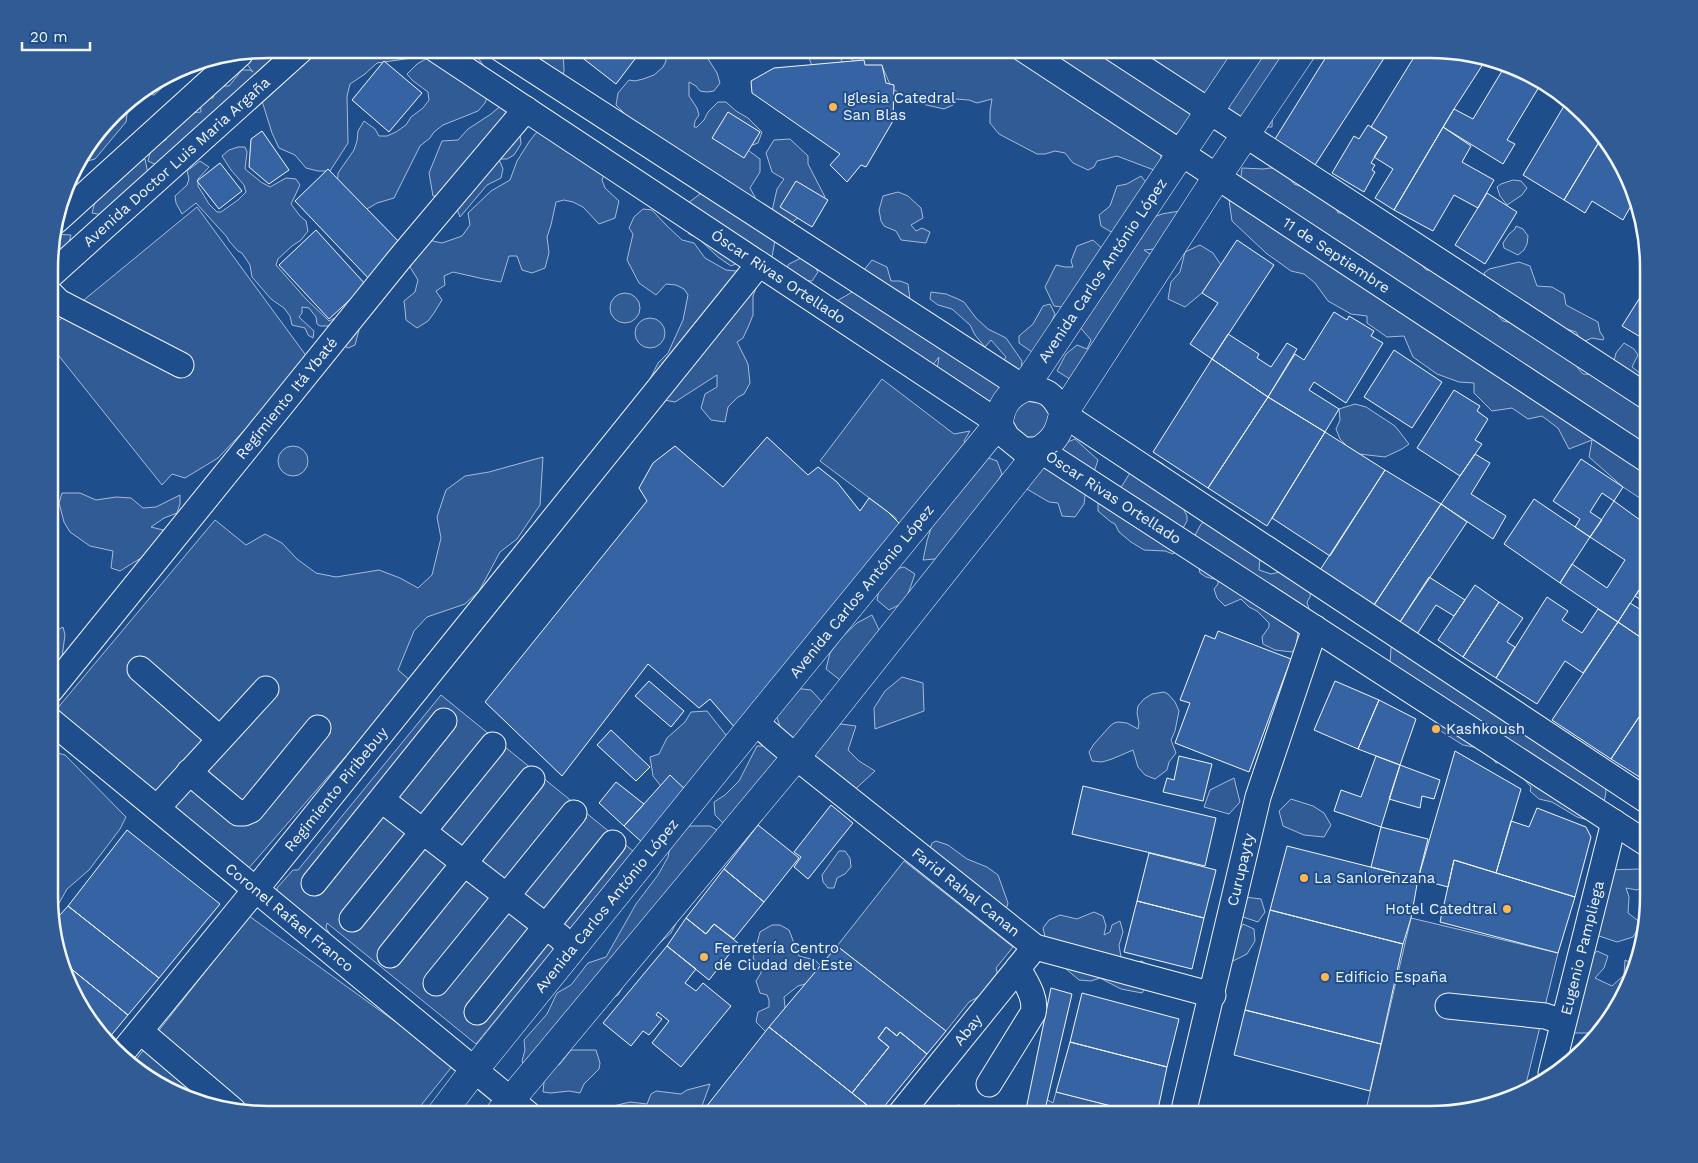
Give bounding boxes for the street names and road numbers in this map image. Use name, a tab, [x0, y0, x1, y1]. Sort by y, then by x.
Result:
street label: Avenida Doctor Luis Maria Argaña	[79, 73, 274, 251]
street label: Avenida Carlos António López	[1034, 175, 1171, 366]
street label: 11 de Septiembre	[1279, 213, 1393, 297]
street label: Óscar Rivas Ortellado	[708, 225, 849, 328]
street label: Regimiento Itá Ybaté	[232, 334, 341, 463]
street label: Óscar Rivas Ortellado	[1042, 446, 1185, 548]
street label: Avenida Carlos António López	[786, 501, 938, 682]
street label: Regimiento Piribebuy	[281, 723, 392, 855]
street label: Avenida Carlos António López	[531, 815, 682, 997]
street label: Curupayty	[1223, 831, 1258, 908]
street label: Farid Rahal Canan	[908, 844, 1024, 940]
street label: Coronel Rafael Franco	[222, 859, 357, 976]
street label: Eugenio Pampliega	[1557, 878, 1608, 1017]
street label: Abay	[950, 1011, 986, 1049]

